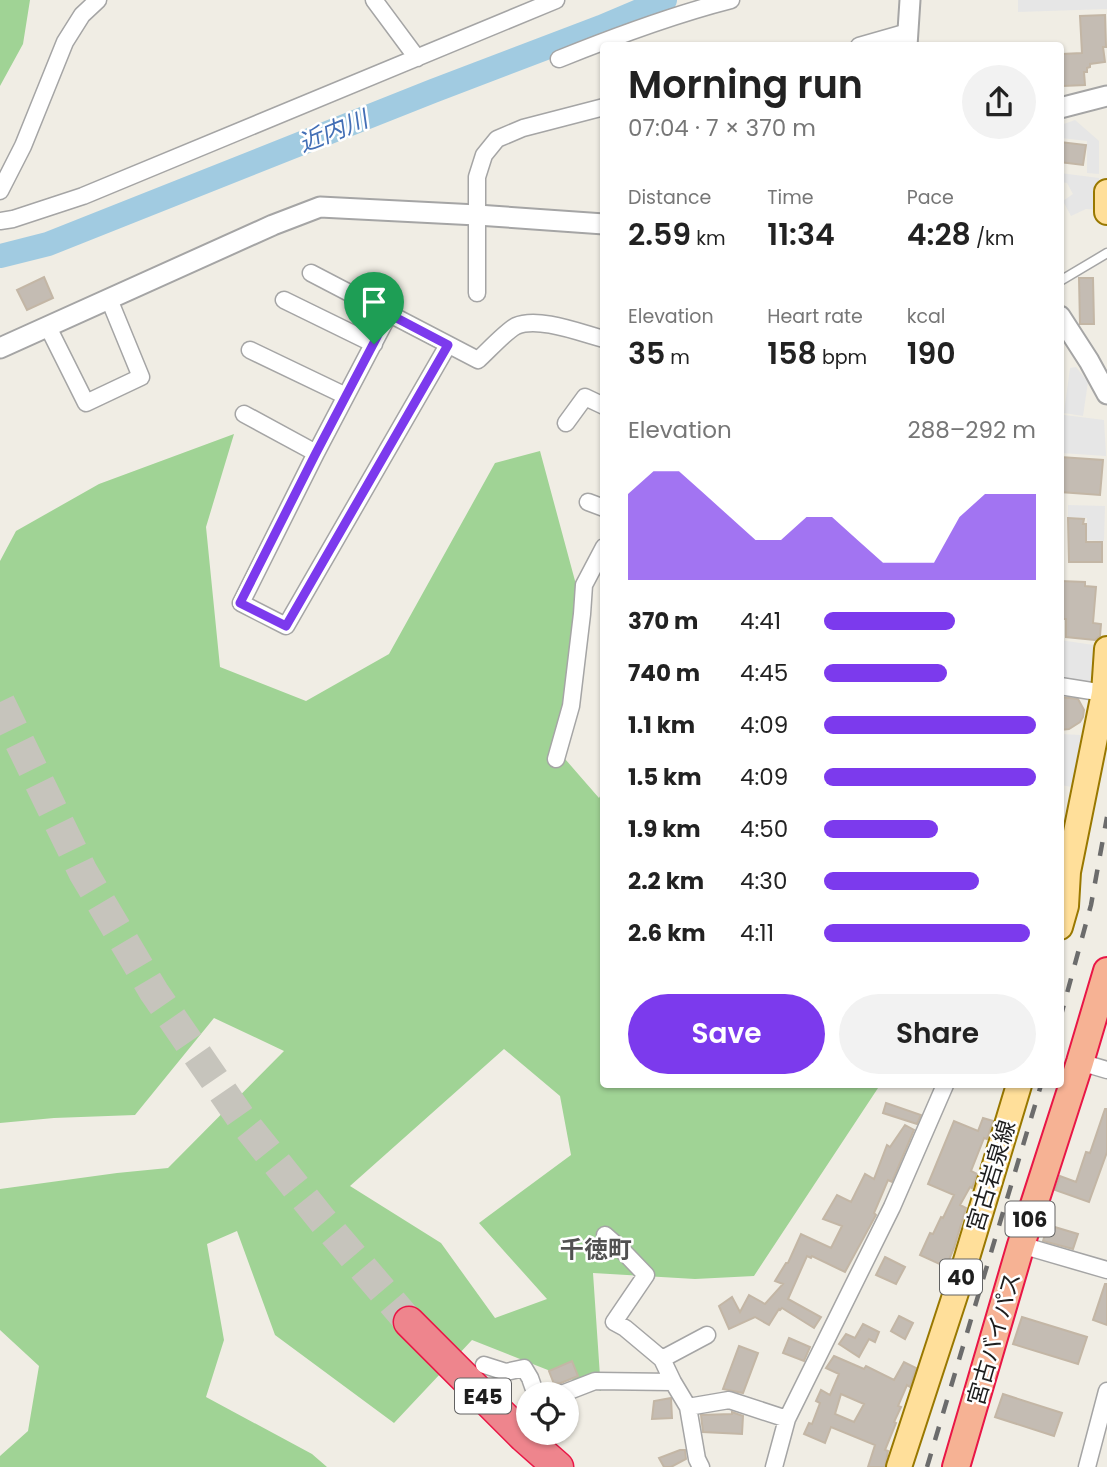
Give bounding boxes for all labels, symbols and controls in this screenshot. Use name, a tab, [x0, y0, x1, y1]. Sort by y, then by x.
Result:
text: Morning run	[628, 58, 863, 111]
button: share	[962, 65, 1036, 139]
water label: 近内川	[293, 101, 375, 160]
text: 07:04 · 7 × 370 m	[628, 112, 816, 144]
text: Distance	[628, 184, 711, 211]
text: Time	[767, 184, 814, 211]
text: Pace	[907, 184, 954, 211]
text: 2.59	[628, 213, 691, 256]
text: 11:34	[767, 213, 835, 256]
text: 4:28	[907, 213, 971, 256]
text: km	[691, 225, 726, 252]
text: /km	[971, 225, 1014, 252]
pin	[344, 272, 404, 344]
icon: arrive	[355, 283, 393, 321]
text: Elevation	[628, 303, 714, 330]
text: Heart rate	[767, 303, 863, 330]
text: kcal	[907, 303, 946, 330]
text: 35	[628, 332, 665, 375]
text: 158	[767, 332, 817, 375]
text: 190	[907, 332, 956, 375]
text: m	[665, 344, 690, 371]
text: bpm	[817, 344, 867, 371]
text: Elevation	[628, 414, 732, 446]
text: 288–292 m	[907, 414, 1036, 446]
text: 370 m	[628, 605, 698, 637]
text: 4:41	[740, 605, 781, 637]
text: 740 m	[628, 657, 700, 689]
text: 4:45	[740, 657, 788, 689]
text: 1.1 km	[628, 709, 695, 741]
text: 4:09	[740, 709, 788, 741]
text: 1.5 km	[628, 761, 702, 793]
text: 4:09	[740, 761, 788, 793]
text: 1.9 km	[628, 813, 701, 845]
text: 4:50	[740, 813, 788, 845]
text: 2.2 km	[628, 865, 704, 897]
text: 4:30	[740, 865, 787, 897]
text: 2.6 km	[628, 917, 706, 949]
text: 4:11	[740, 917, 774, 949]
button: Save	[628, 994, 825, 1074]
button: Share	[839, 994, 1036, 1074]
street label: 宮古岩泉線	[959, 1116, 1023, 1236]
road number: 106	[1006, 1202, 1054, 1236]
district label: 千徳町	[560, 1233, 632, 1266]
road number: 40	[940, 1260, 982, 1294]
street label: 宮古バイパス	[960, 1268, 1028, 1410]
road number: E45	[455, 1378, 511, 1414]
map controls	[516, 1382, 579, 1445]
button: locate	[516, 1382, 579, 1445]

